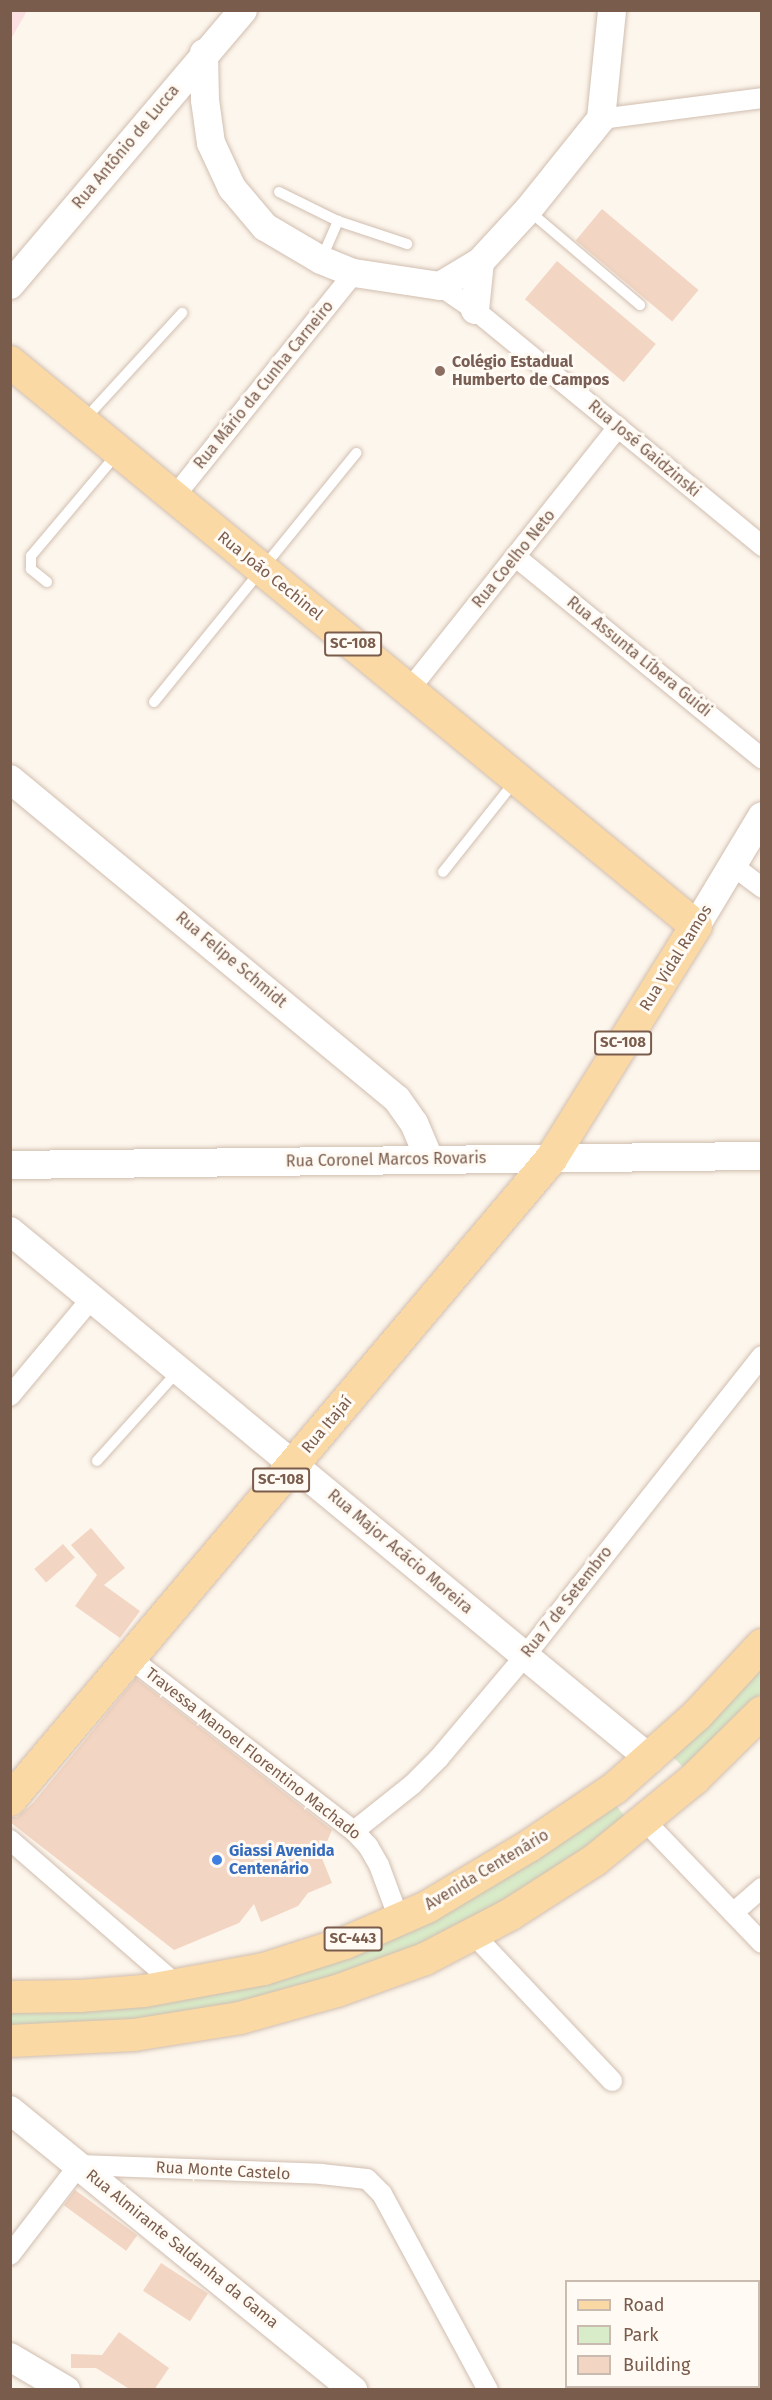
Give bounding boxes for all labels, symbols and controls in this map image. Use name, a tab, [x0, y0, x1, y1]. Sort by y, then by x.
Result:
street label: Rua Antônio de Lucca	[69, 81, 183, 213]
street label: Rua Mário da Cunha Carneiro	[190, 297, 338, 473]
place label: Colégio Estadual Humberto de Campos	[452, 352, 609, 390]
marker: Colégio Estadual Humberto de Campos	[433, 364, 447, 378]
street label: Rua José Gaidzinski	[584, 396, 704, 502]
street label: Rua Coelho Neto	[469, 506, 559, 612]
street label: Rua João Cechinel	[213, 528, 327, 624]
street label: Rua Assunta Líbera Guidi	[563, 593, 715, 721]
road number: SC-108	[323, 632, 383, 656]
street label: Rua Vidal Ramos	[636, 902, 716, 1014]
street label: Rua Felipe Schmidt	[172, 908, 290, 1012]
road number: SC-108	[593, 1031, 653, 1055]
street label: Rua Coronel Marcos Rovaris	[286, 1149, 486, 1171]
street label: Rua Itajaí	[298, 1393, 356, 1457]
road number: SC-108	[251, 1468, 311, 1492]
street label: Rua Major Acácio Moreira	[324, 1486, 476, 1618]
street label: Rua 7 de Setembro	[518, 1543, 616, 1661]
street label: Travessa Manoel Florentino Machado	[142, 1664, 364, 1844]
street label: Avenida Centenário	[422, 1825, 552, 1915]
place label: Giassi Avenida Centenário	[229, 1841, 335, 1879]
marker: Giassi Avenida Centenário	[210, 1853, 224, 1867]
road number: SC-443	[323, 1927, 383, 1951]
street label: Rua Monte Castelo	[155, 2158, 291, 2184]
street label: Rua Almirante Saldanha da Gama	[82, 2165, 282, 2333]
legend	[565, 2280, 760, 2388]
text: Road	[623, 2294, 665, 2316]
text: Park	[623, 2324, 658, 2346]
text: Building	[623, 2354, 690, 2376]

